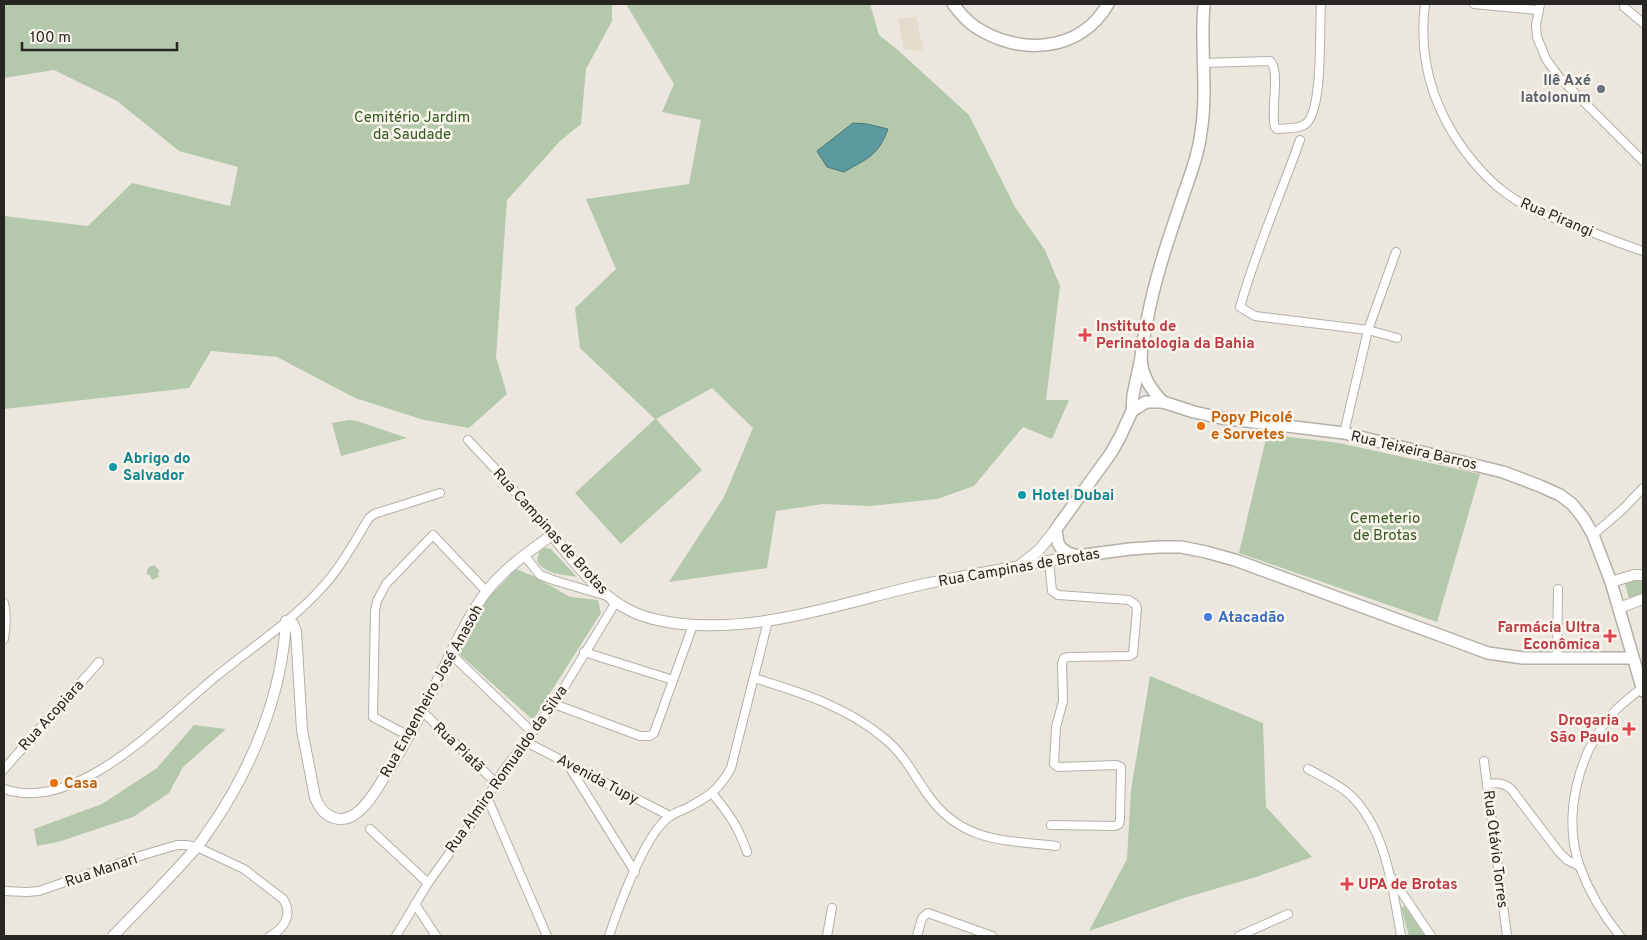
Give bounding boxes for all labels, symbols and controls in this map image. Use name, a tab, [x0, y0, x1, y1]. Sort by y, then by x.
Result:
scale bar	[22, 20, 178, 52]
text: 100 m	[30, 29, 71, 48]
place label: Ilê Axé Iatolonum	[1520, 72, 1591, 108]
marker: Ilê Axé Iatolonum	[1595, 83, 1607, 95]
park label: Cemitério Jardim da Saudade	[354, 109, 470, 145]
street label: Rua Pirangi	[1517, 194, 1596, 242]
place label: Instituto de Perinatologia da Bahia	[1096, 318, 1255, 354]
marker: Instituto de Perinatologia da Bahia	[1078, 328, 1092, 342]
place label: Popy Picolé e Sorvetes	[1211, 409, 1293, 445]
marker: Popy Picolé e Sorvetes	[1195, 420, 1207, 432]
street label: Rua Teixeira Barros	[1349, 428, 1479, 475]
place label: Abrigo do Salvador	[123, 450, 191, 486]
marker: Abrigo do Salvador	[107, 461, 119, 473]
street label: Rua Campinas de Brotas	[488, 465, 612, 599]
place label: Hotel Dubai	[1032, 487, 1114, 506]
marker: Hotel Dubai	[1016, 489, 1028, 501]
park label: Cemeterio de Brotas	[1350, 510, 1420, 546]
street label: Rua Campinas de Brotas	[937, 545, 1102, 592]
street label: Rua Engenheiro José Anasoh	[377, 602, 488, 782]
place label: Atacadão	[1218, 609, 1285, 628]
marker: Atacadão	[1202, 611, 1214, 623]
place label: Farmácia Ultra Econômica	[1497, 619, 1600, 655]
marker: Farmácia Ultra Econômica	[1604, 630, 1616, 642]
street label: Rua Acopiara	[15, 677, 89, 755]
street label: Rua Almiro Romualdo da Silva	[442, 682, 572, 857]
place label: Drogaria São Paulo	[1550, 712, 1619, 748]
street label: Rua Piatã	[428, 719, 488, 777]
marker: Drogaria São Paulo	[1623, 723, 1635, 735]
street label: Avenida Tupy	[553, 751, 641, 810]
place label: Casa	[64, 775, 98, 794]
marker: Casa	[48, 777, 60, 789]
street label: Rua Otávio Torres	[1478, 789, 1511, 909]
street label: Rua Manari	[63, 850, 140, 893]
place label: UPA de Brotas	[1358, 876, 1458, 895]
marker: UPA de Brotas	[1340, 877, 1354, 891]

